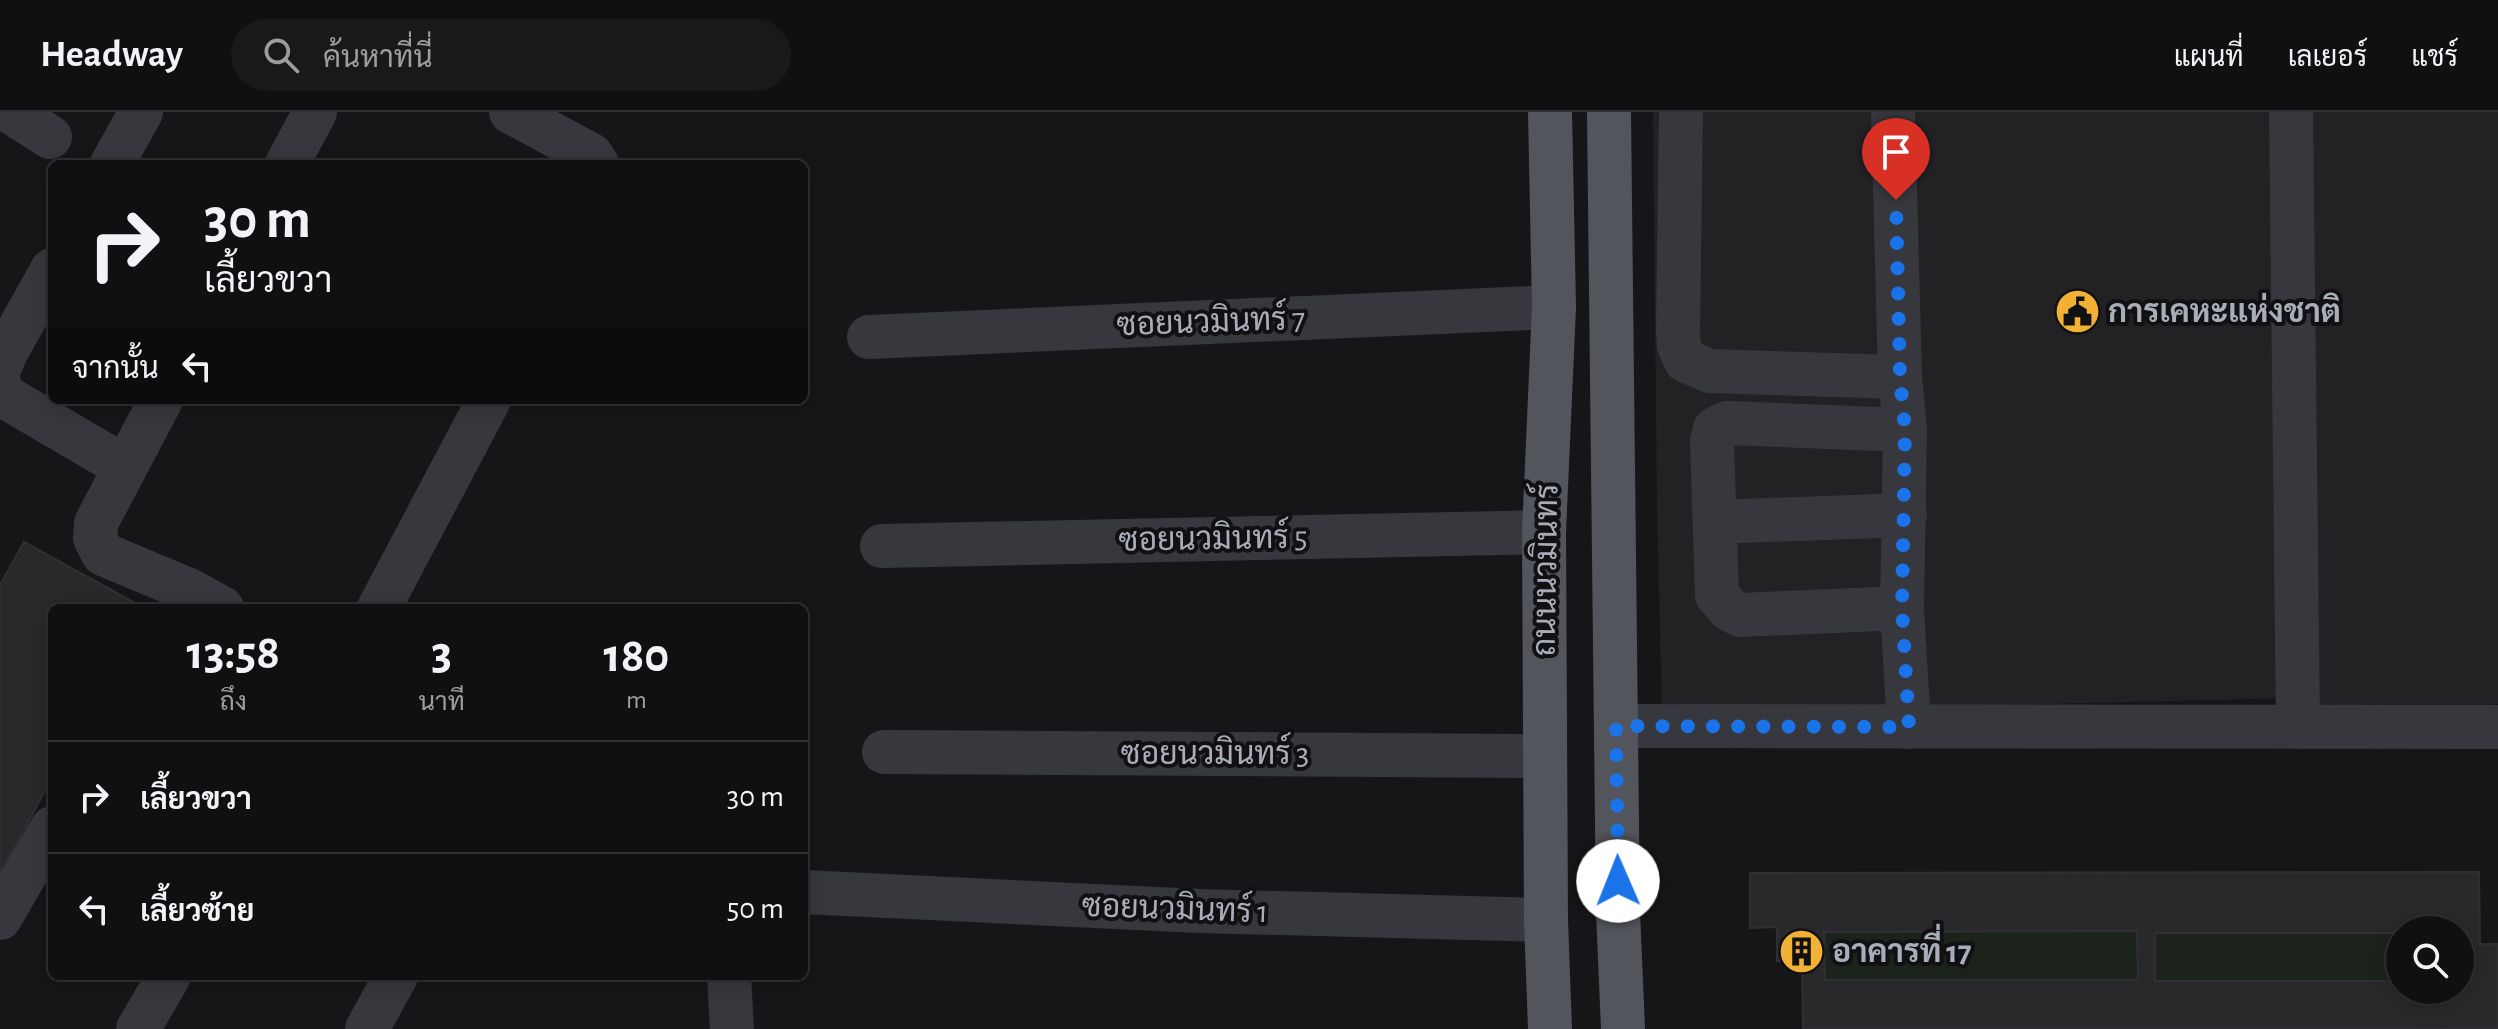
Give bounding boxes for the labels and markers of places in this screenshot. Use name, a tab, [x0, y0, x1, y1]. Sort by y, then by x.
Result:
pin	[1862, 118, 1930, 200]
public building icon: การเคหะแห่งชาติ	[2053, 288, 2101, 336]
place label: การเคหะแห่งชาติ	[2108, 292, 2341, 328]
place label: อาคารที่ 17	[1832, 923, 1972, 968]
building icon: อาคารที่ 17	[1777, 928, 1825, 976]

